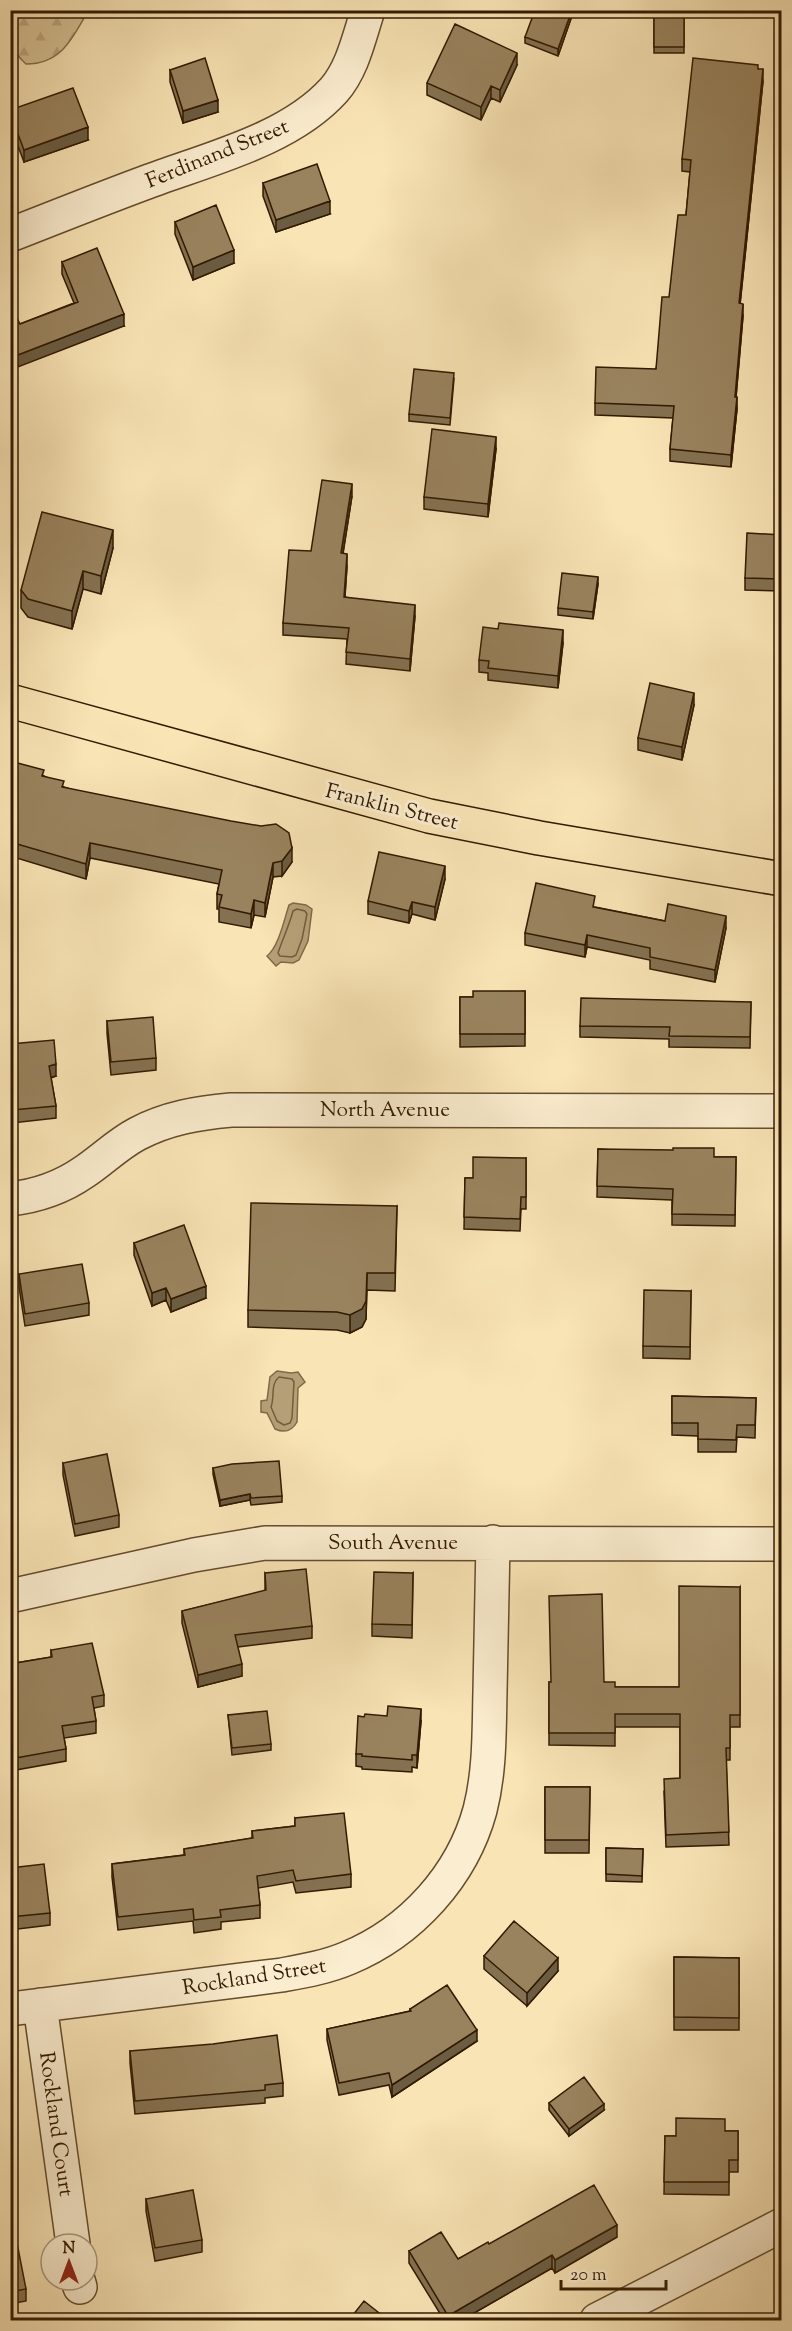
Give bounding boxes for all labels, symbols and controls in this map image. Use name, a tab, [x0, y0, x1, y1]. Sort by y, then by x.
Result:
street label: Ferdinand Street	[142, 113, 294, 197]
street label: Franklin Street	[322, 777, 461, 839]
street label: North Avenue	[320, 1096, 450, 1126]
street label: South Avenue	[328, 1529, 458, 1559]
street label: Rockland Street	[180, 1952, 328, 2004]
street label: Rockland Court	[30, 2050, 80, 2199]
north arrow	[39, 2232, 99, 2292]
text: N	[63, 2238, 76, 2261]
scale bar	[561, 2253, 666, 2291]
text: 20 m	[570, 2263, 607, 2289]

